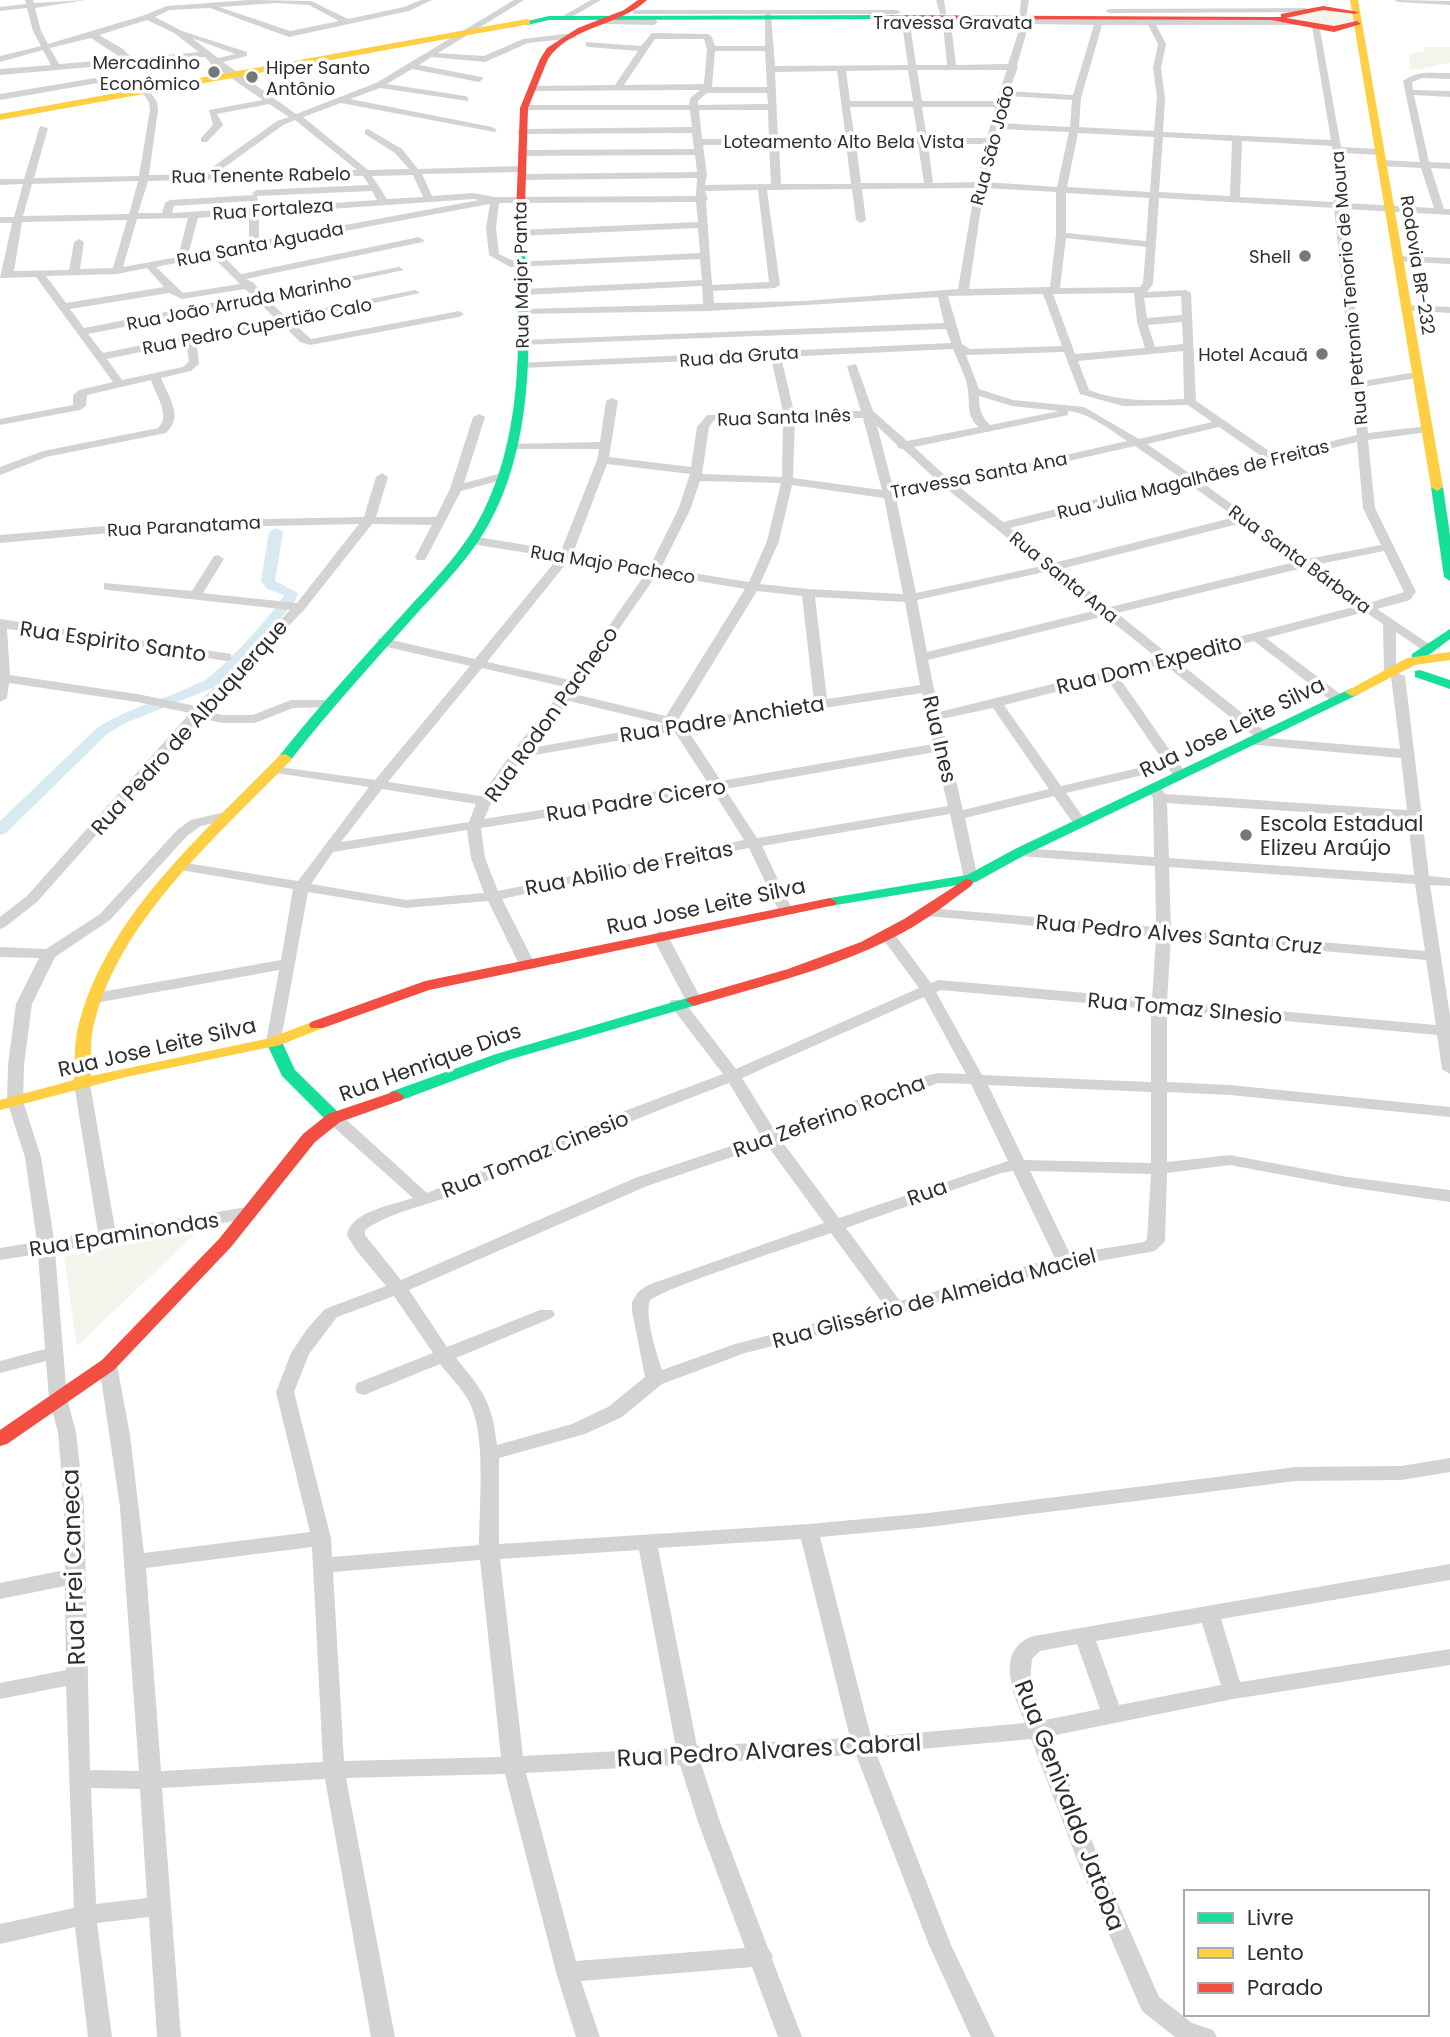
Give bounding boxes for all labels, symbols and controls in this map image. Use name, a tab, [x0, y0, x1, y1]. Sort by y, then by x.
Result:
street label: Travessa Gravata	[873, 10, 1033, 35]
place label: Mercadinho Econômico	[92, 50, 200, 96]
place label: Hiper Santo Antônio	[266, 55, 370, 101]
marker: Mercadinho Econômico	[206, 64, 222, 80]
marker: Hiper Santo Antônio	[244, 69, 260, 85]
street label: Rua São João	[964, 82, 1020, 208]
street label: Loteamento Alto Bela Vista	[723, 129, 965, 154]
street label: Rua Petronio Tenorio de Moura	[1325, 150, 1373, 426]
street label: Rua Tenente Rabelo	[171, 161, 351, 189]
street label: Rua Fortaleza	[212, 192, 334, 226]
street label: Rodovia BR-232	[1395, 193, 1441, 337]
street label: Rua Major Panta	[507, 201, 535, 349]
street label: Rua Santa Aguada	[174, 216, 346, 272]
place label: Shell	[1249, 244, 1291, 269]
marker: Shell	[1297, 248, 1313, 264]
street label: Rua João Arruda Marinho	[124, 268, 354, 336]
street label: Rua Pedro Cupertião Calo	[140, 291, 374, 361]
street label: Rua da Gruta	[679, 339, 799, 373]
place label: Hotel Acauã	[1198, 342, 1308, 367]
marker: Hotel Acauã	[1314, 346, 1330, 362]
street label: Rua Santa Inês	[717, 402, 851, 432]
street label: Rua Julia Magalhães de Freitas	[1054, 433, 1332, 525]
street label: Travessa Santa Ana	[889, 446, 1069, 504]
street label: Rua Santa Bárbara	[1224, 499, 1376, 619]
street label: Rua Paranatama	[106, 509, 262, 543]
street label: Rua Santa Ana	[1004, 525, 1124, 629]
street label: Rua Majo Pacheco	[529, 539, 697, 589]
street label: Rua Pedro de Albuquerque	[84, 613, 294, 841]
street label: Rua Espirito Santo	[18, 614, 208, 668]
street label: Rua Rodon Pacheco	[477, 620, 625, 808]
street label: Rua Dom Expedito	[1053, 627, 1245, 701]
street label: Rua Jose Leite Silva	[1135, 670, 1329, 784]
street label: Rua Padre Anchieta	[618, 689, 826, 749]
street label: Rua Ines	[916, 693, 964, 785]
street label: Rua Padre Cicero	[544, 771, 728, 829]
place label: Escola Estadual Elizeu Araújo	[1260, 809, 1423, 862]
marker: Escola Estadual Elizeu Araújo	[1238, 827, 1254, 843]
street label: Rua Abilio de Freitas	[523, 834, 735, 902]
street label: Rua Jose Leite Silva	[604, 871, 808, 941]
street label: Rua Pedro Alves Santa Cruz	[1035, 907, 1323, 961]
street label: Rua Tomaz SInesio	[1086, 985, 1284, 1031]
street label: Rua Jose Leite Silva	[55, 1010, 259, 1084]
street label: Rua Henrique Dias	[335, 1016, 525, 1108]
street label: Rua Zeferino Rocha	[729, 1068, 929, 1164]
street label: Rua Tomaz Cinesio	[437, 1103, 633, 1205]
street label: Rua	[903, 1171, 951, 1213]
street label: Rua Epaminondas	[27, 1205, 221, 1263]
street label: Rua Glissério de Almeida Maciel	[769, 1241, 1099, 1355]
street label: Rua Frei Caneca	[53, 1468, 93, 1666]
street label: Rua Genivaldo Jatoba	[1007, 1675, 1133, 1935]
street label: Rua Pedro Alvares Cabral	[616, 1726, 922, 1774]
legend	[1184, 1890, 1429, 2016]
text: Livre	[1247, 1903, 1294, 1932]
text: Lento	[1247, 1938, 1304, 1967]
text: Parado	[1247, 1973, 1323, 2002]

